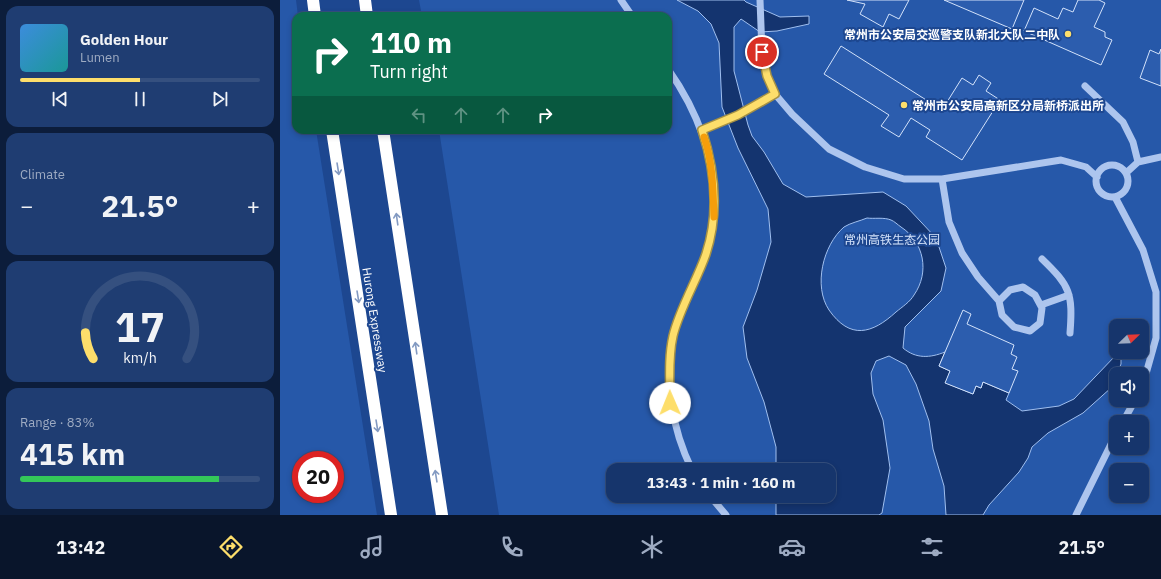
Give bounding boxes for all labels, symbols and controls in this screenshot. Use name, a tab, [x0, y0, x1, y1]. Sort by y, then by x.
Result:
text: 110 m	[370, 24, 452, 61]
place label: 常州市公安局交巡警支队新北大队二中队	[844, 27, 1060, 42]
icon: right	[304, 28, 356, 80]
marker: 常州市公安局交巡警支队新北大队二中队	[1063, 29, 1073, 39]
text: Golden Hour	[80, 30, 168, 49]
pin	[745, 35, 779, 69]
icon: arrive	[751, 41, 773, 63]
text: Lumen	[80, 49, 120, 66]
text: Turn right	[370, 60, 448, 83]
icon: previous	[49, 88, 71, 110]
icon: pause	[129, 88, 151, 110]
icon: next	[209, 88, 231, 110]
place label: 常州市公安局高新区分局新桥派出所	[912, 98, 1104, 113]
marker: 常州市公安局高新区分局新桥派出所	[899, 100, 909, 110]
icon: left	[408, 104, 430, 126]
icon: ahead	[450, 104, 472, 126]
icon: ahead	[492, 104, 514, 126]
icon: right	[534, 104, 556, 126]
one-way arrow	[334, 162, 342, 175]
text: Climate	[20, 166, 65, 183]
text: 21.5°	[101, 186, 179, 225]
text: −	[20, 191, 33, 220]
text: +	[247, 191, 260, 220]
one-way arrow	[393, 213, 401, 226]
park label: 常州高铁生态公园	[844, 232, 940, 247]
street label: Hurong Expressway	[359, 266, 391, 374]
one-way arrow	[354, 290, 362, 303]
text: 17	[115, 299, 165, 353]
north arrow	[1109, 319, 1149, 359]
map controls	[1109, 319, 1149, 503]
one-way arrow	[412, 342, 420, 355]
text: km/h	[123, 348, 157, 367]
button: sound	[1109, 367, 1149, 407]
position arrow	[649, 382, 691, 424]
text: Range · 83%	[20, 414, 94, 431]
button: +	[1109, 415, 1149, 455]
one-way arrow	[373, 419, 381, 432]
text: 415 km	[20, 434, 125, 473]
speed limit sign: 20	[292, 451, 344, 503]
button: −	[1109, 463, 1149, 503]
one-way arrow	[431, 470, 439, 483]
text: 13:43 · 1 min · 160 m	[647, 473, 795, 492]
icon: directions	[217, 533, 245, 561]
icon: music	[358, 533, 386, 561]
icon: phone	[498, 533, 526, 561]
icon: climate	[638, 533, 666, 561]
icon: car	[778, 533, 806, 561]
icon: filters	[918, 533, 946, 561]
text: 13:42	[56, 536, 105, 559]
text: 21.5°	[1058, 536, 1105, 559]

